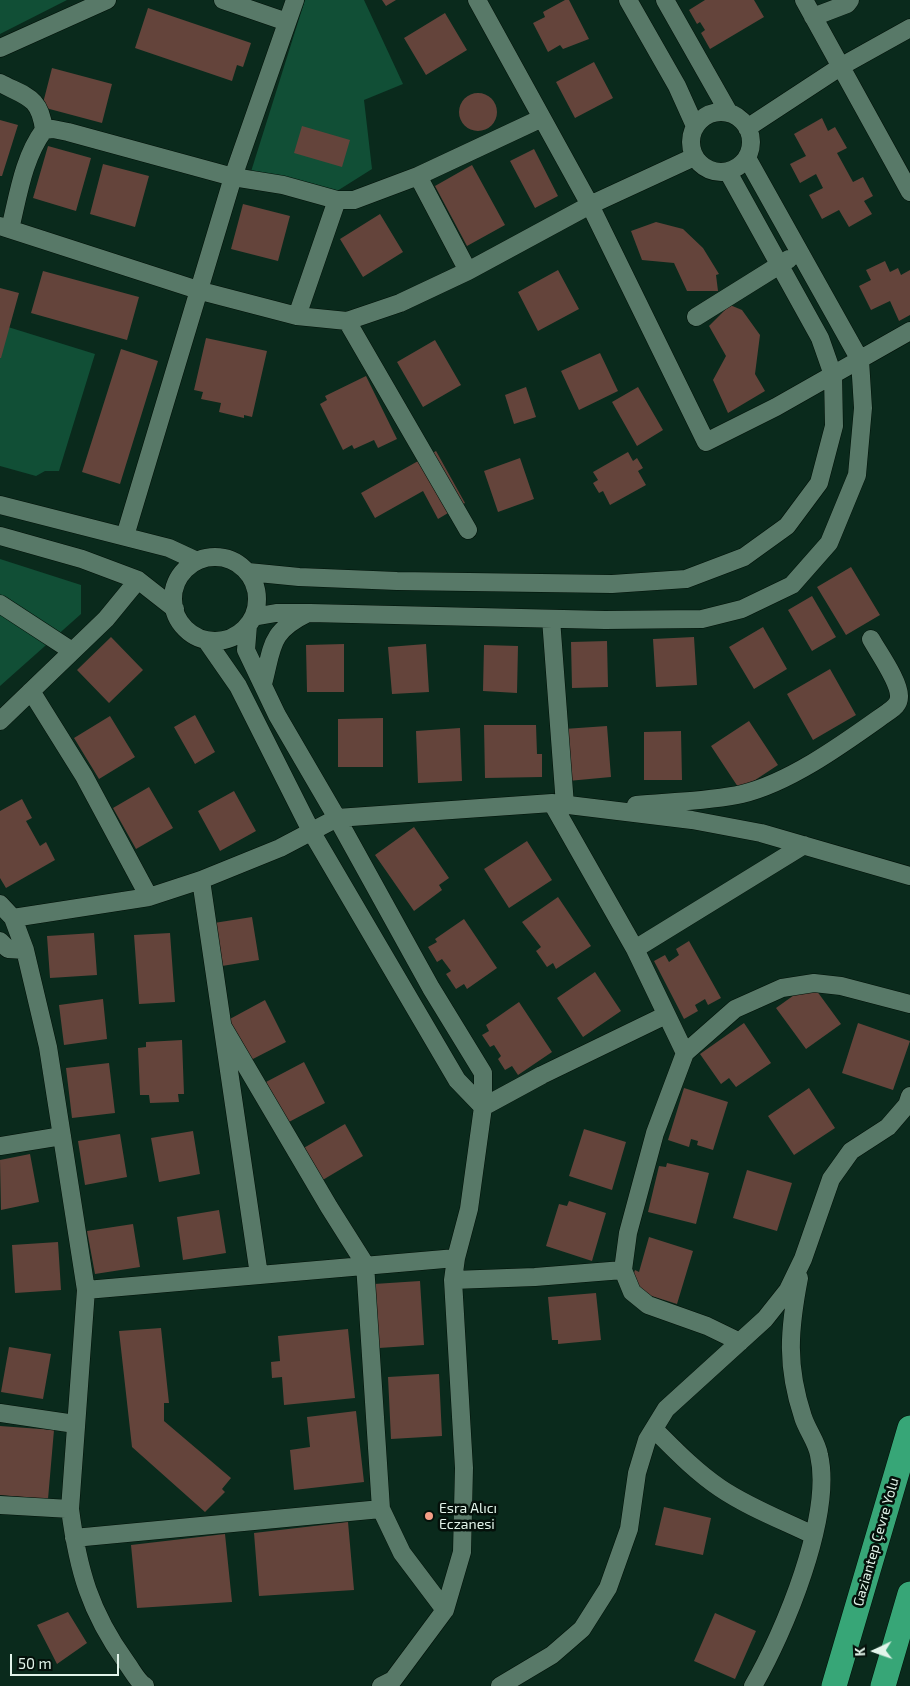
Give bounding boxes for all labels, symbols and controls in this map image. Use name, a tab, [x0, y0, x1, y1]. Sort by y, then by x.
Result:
street label: Gaziantep Çevre Yolu	[850, 1476, 902, 1608]
place label: Esra Alıcı Eczanesi	[439, 1500, 497, 1532]
marker: Esra Alıcı Eczanesi	[423, 1510, 435, 1522]
north arrow	[850, 1626, 900, 1676]
scale bar	[12, 1644, 121, 1676]
text: K	[851, 1647, 868, 1657]
text: 50 m	[18, 1654, 52, 1672]

